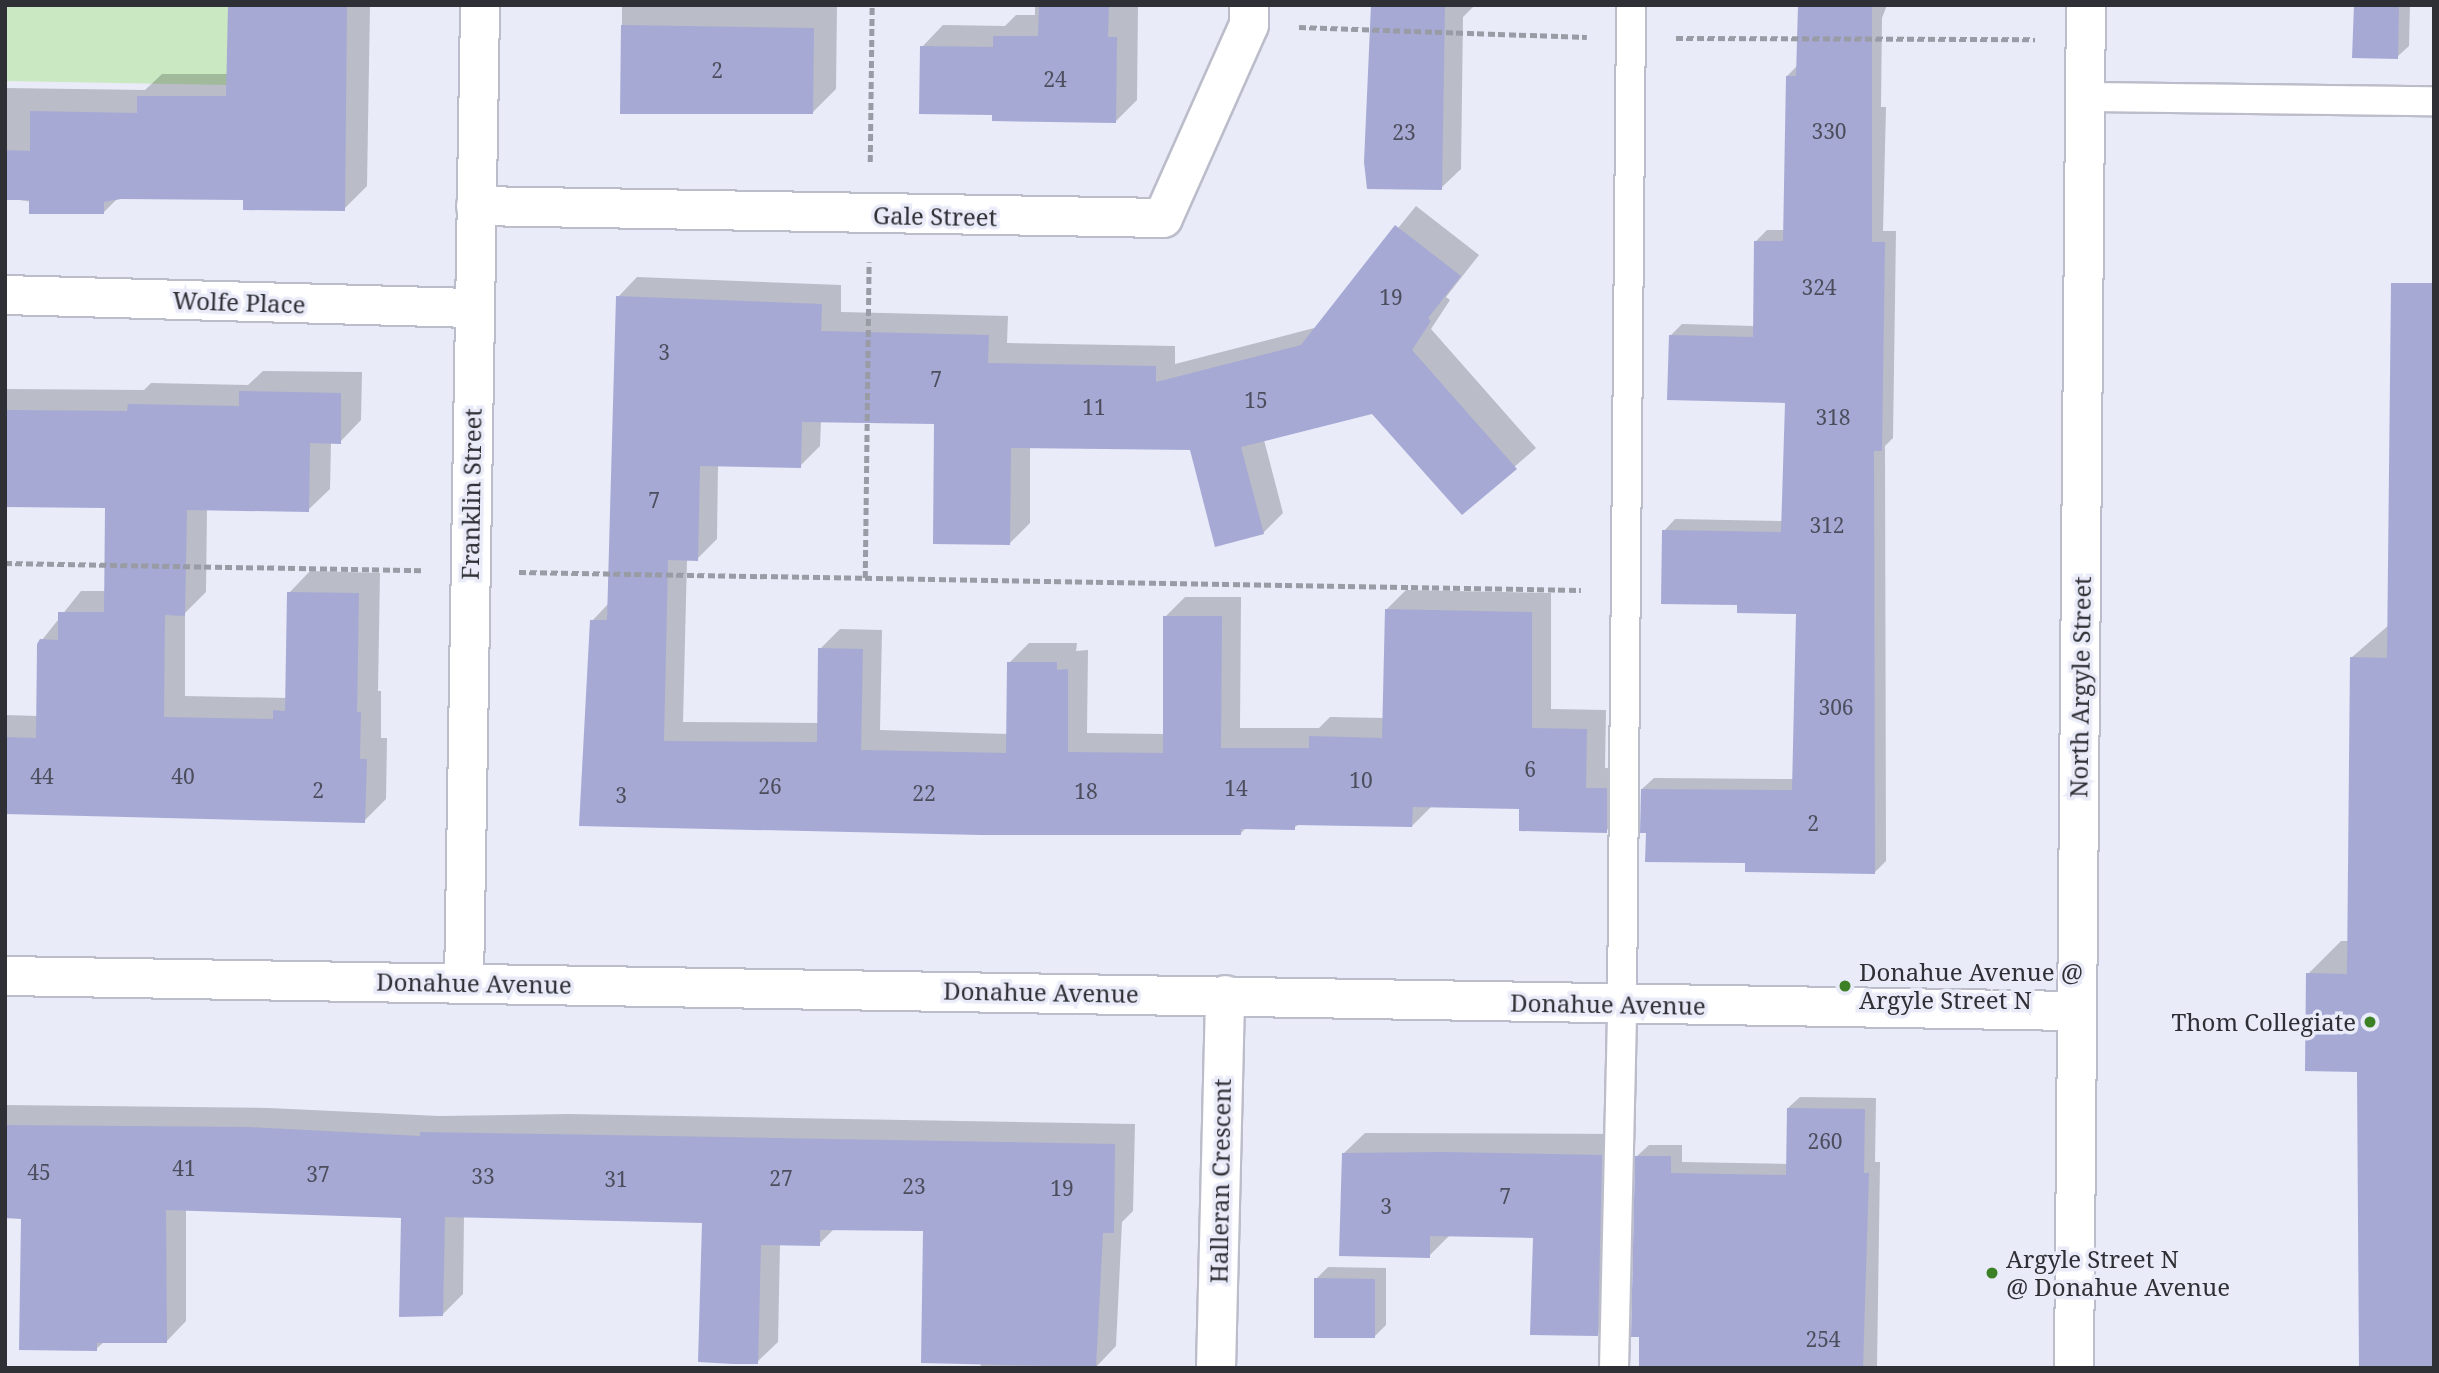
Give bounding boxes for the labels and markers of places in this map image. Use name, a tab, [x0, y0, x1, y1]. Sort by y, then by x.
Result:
place label: Donahue Avenue @ Argyle Street N	[1859, 958, 2083, 1014]
marker: Donahue Avenue @ Argyle Street N	[1837, 978, 1853, 994]
place label: Thom Collegiate	[2172, 1008, 2356, 1036]
marker: Thom Collegiate	[2362, 1014, 2378, 1030]
place label: Argyle Street N @ Donahue Avenue	[2006, 1245, 2230, 1301]
marker: Argyle Street N @ Donahue Avenue	[1984, 1265, 2000, 1281]

